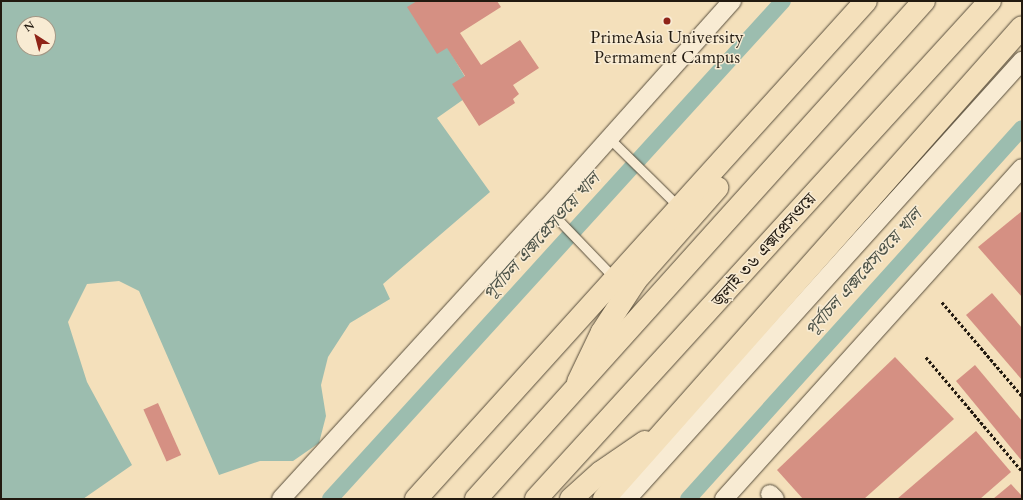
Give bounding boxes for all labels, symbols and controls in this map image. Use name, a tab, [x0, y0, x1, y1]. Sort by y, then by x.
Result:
north arrow	[16, 16, 56, 56]
marker: PrimeAsia University Permament Campus	[662, 16, 672, 26]
text: N	[21, 18, 38, 36]
place label: PrimeAsia University Permament Campus	[590, 28, 744, 68]
water label: পূর্বাচল এক্সপ্রেসওয়ে খাল	[479, 169, 605, 305]
street label: জুলাই ৩৬ এক্সপ্রেসওয়ে	[708, 189, 820, 311]
water label: পূর্বাচল এক্সপ্রেসওয়ে খাল	[801, 205, 927, 341]

